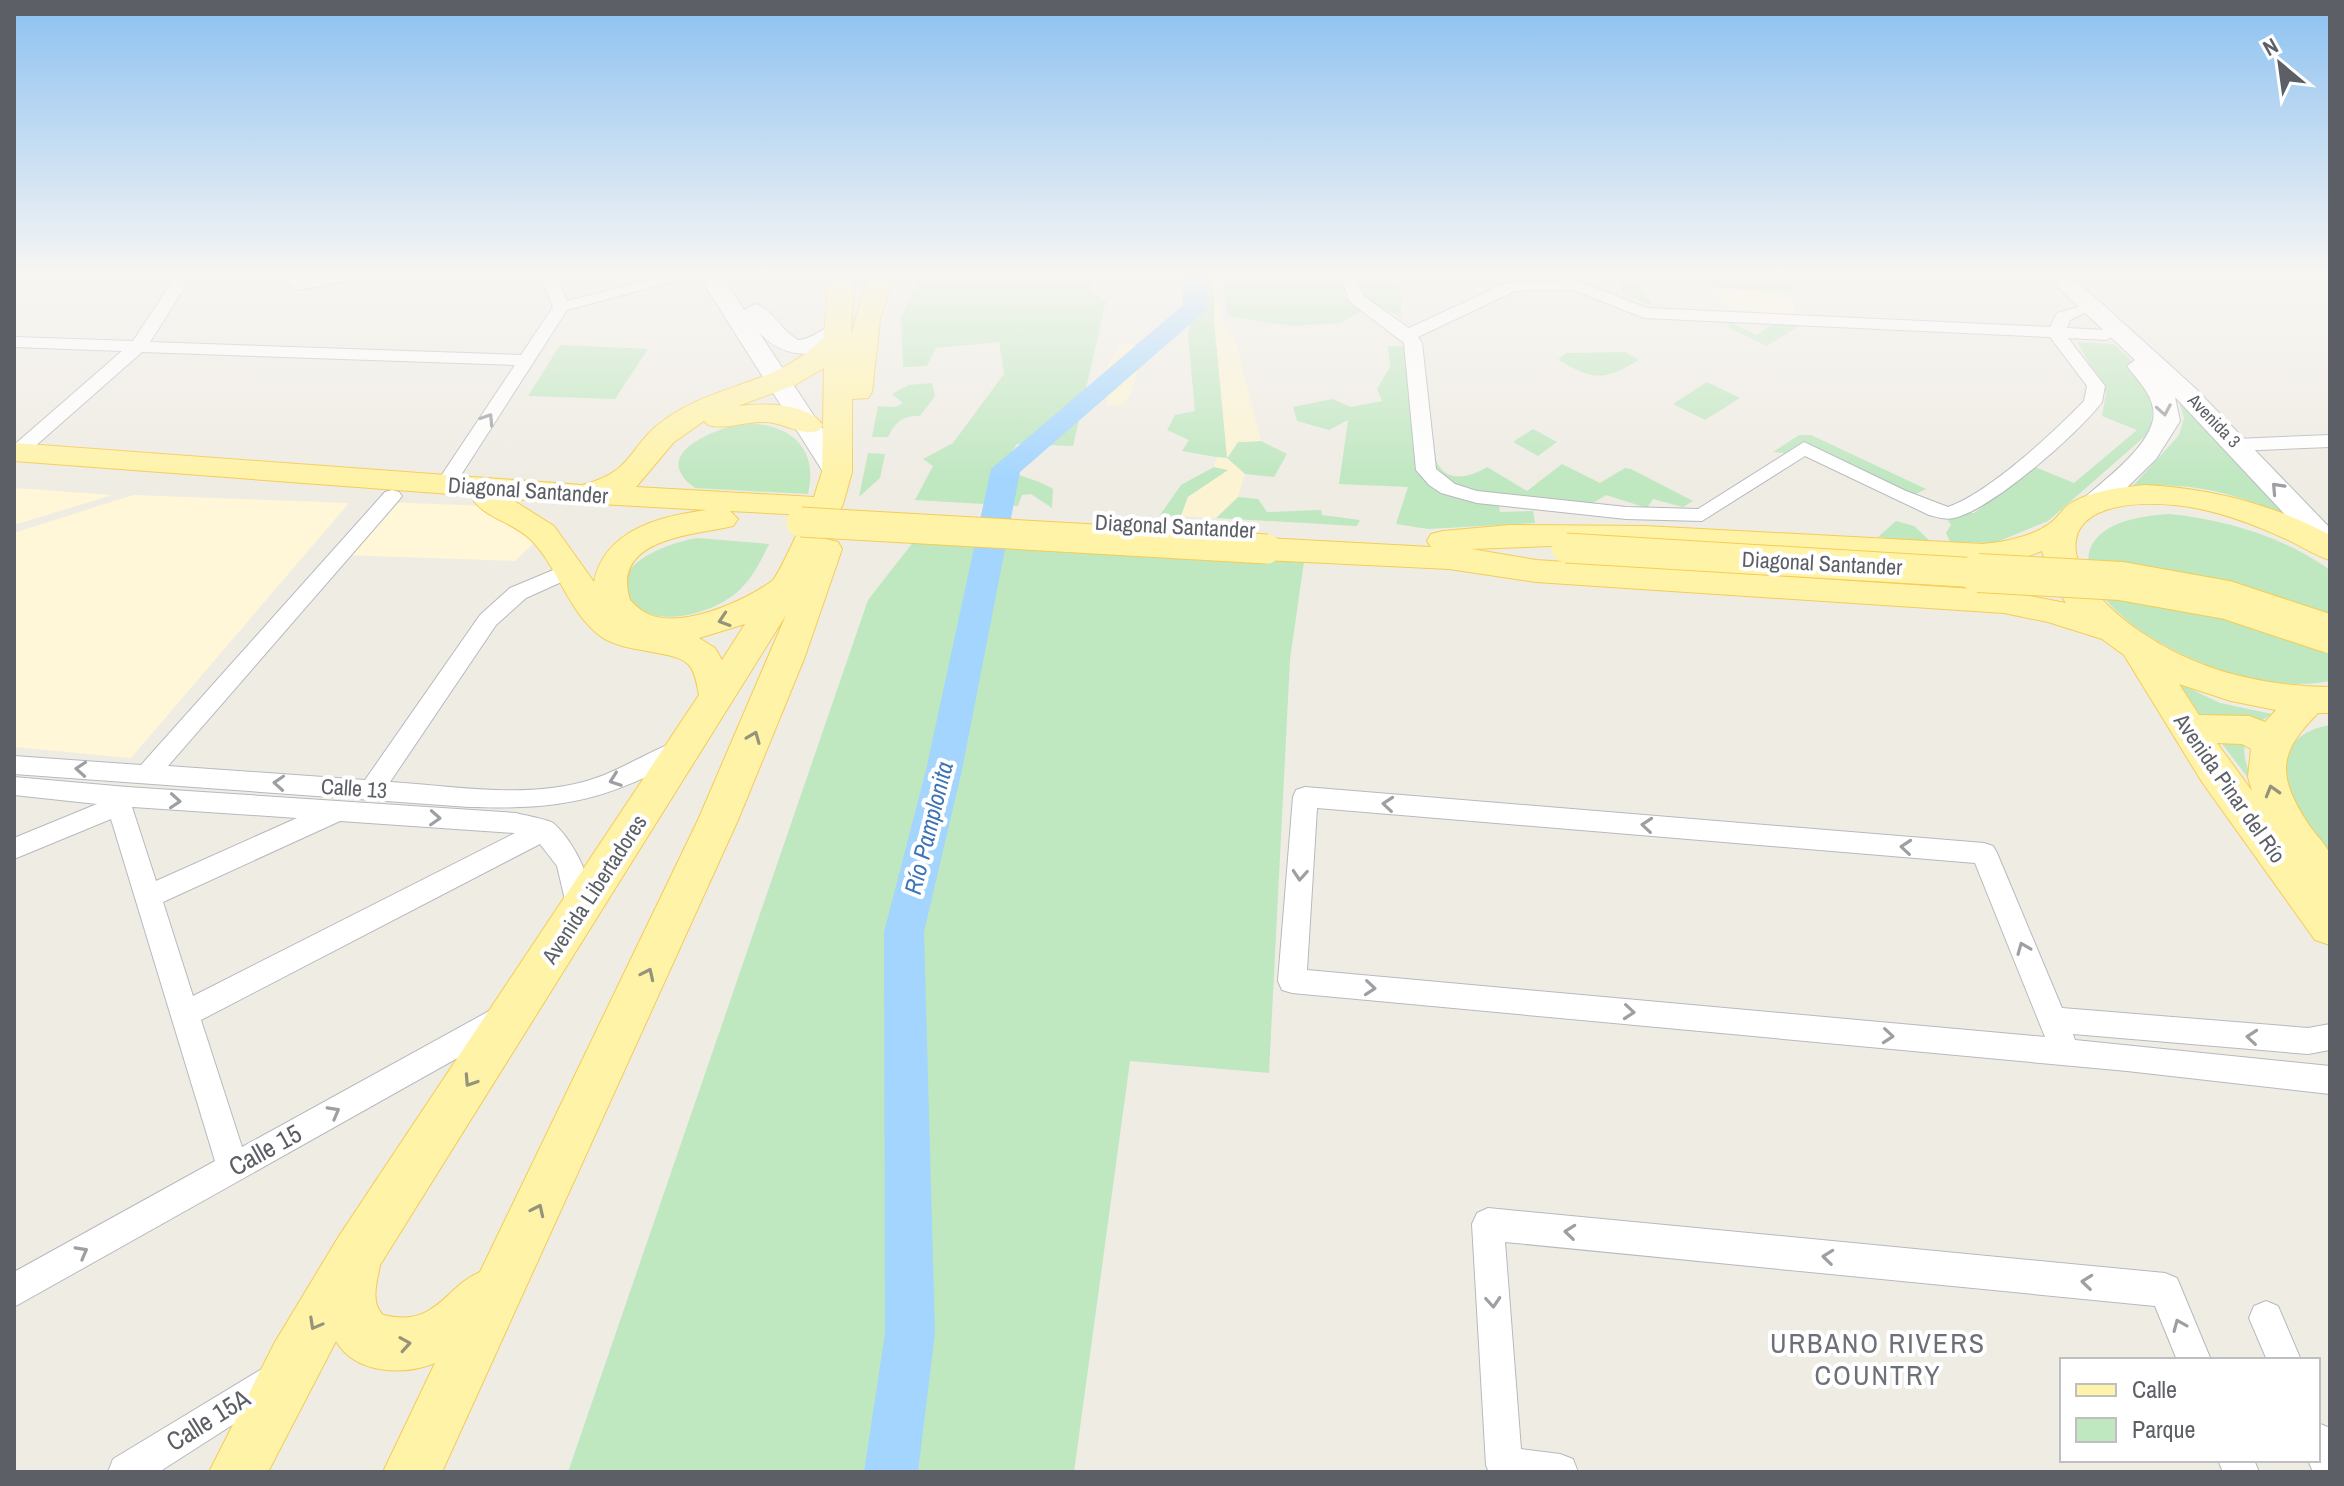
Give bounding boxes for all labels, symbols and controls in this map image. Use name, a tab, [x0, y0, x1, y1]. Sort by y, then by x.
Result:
north arrow	[2240, 24, 2320, 104]
text: N	[2257, 30, 2283, 63]
street label: Avenida 3	[2182, 387, 2246, 453]
one-way arrow	[2154, 404, 2171, 417]
one-way arrow	[478, 414, 493, 428]
street label: Diagonal Santander	[447, 469, 609, 511]
one-way arrow	[2271, 483, 2286, 497]
street label: Diagonal Santander	[1094, 507, 1256, 545]
street label: Diagonal Santander	[1741, 544, 1903, 582]
one-way arrow	[718, 611, 732, 627]
street label: Avenida Pinar del Río	[2167, 706, 2293, 869]
one-way arrow	[744, 731, 761, 745]
water label: Río Pamplonita	[896, 758, 960, 897]
one-way arrow	[74, 761, 87, 778]
one-way arrow	[608, 770, 622, 787]
street label: Calle 13	[320, 771, 388, 805]
one-way arrow	[272, 775, 285, 792]
one-way arrow	[2265, 785, 2282, 798]
one-way arrow	[169, 792, 182, 809]
one-way arrow	[1381, 796, 1394, 813]
one-way arrow	[429, 809, 442, 826]
street label: Avenida Libertadores	[534, 809, 653, 970]
one-way arrow	[1640, 817, 1653, 834]
one-way arrow	[1899, 839, 1912, 856]
one-way arrow	[1292, 869, 1309, 882]
one-way arrow	[2016, 942, 2032, 956]
one-way arrow	[638, 968, 654, 982]
one-way arrow	[1364, 979, 1377, 996]
one-way arrow	[1623, 1003, 1636, 1020]
one-way arrow	[1882, 1027, 1895, 1044]
one-way arrow	[2246, 1029, 2259, 1046]
one-way arrow	[464, 1072, 479, 1087]
one-way arrow	[325, 1106, 339, 1122]
street label: Calle 15	[222, 1115, 307, 1184]
one-way arrow	[528, 1203, 544, 1218]
one-way arrow	[1563, 1223, 1576, 1240]
one-way arrow	[73, 1246, 88, 1262]
one-way arrow	[1821, 1249, 1834, 1266]
one-way arrow	[2080, 1274, 2093, 1291]
one-way arrow	[1484, 1296, 1501, 1309]
one-way arrow	[309, 1315, 325, 1329]
one-way arrow	[2173, 1319, 2189, 1333]
district label: URBANO RIVERS COUNTRY	[1770, 1324, 1986, 1394]
one-way arrow	[399, 1336, 412, 1353]
legend	[2060, 1358, 2320, 1462]
text: Calle	[2132, 1373, 2177, 1405]
street label: Calle 15A	[159, 1380, 257, 1459]
text: Parque	[2132, 1413, 2195, 1445]

